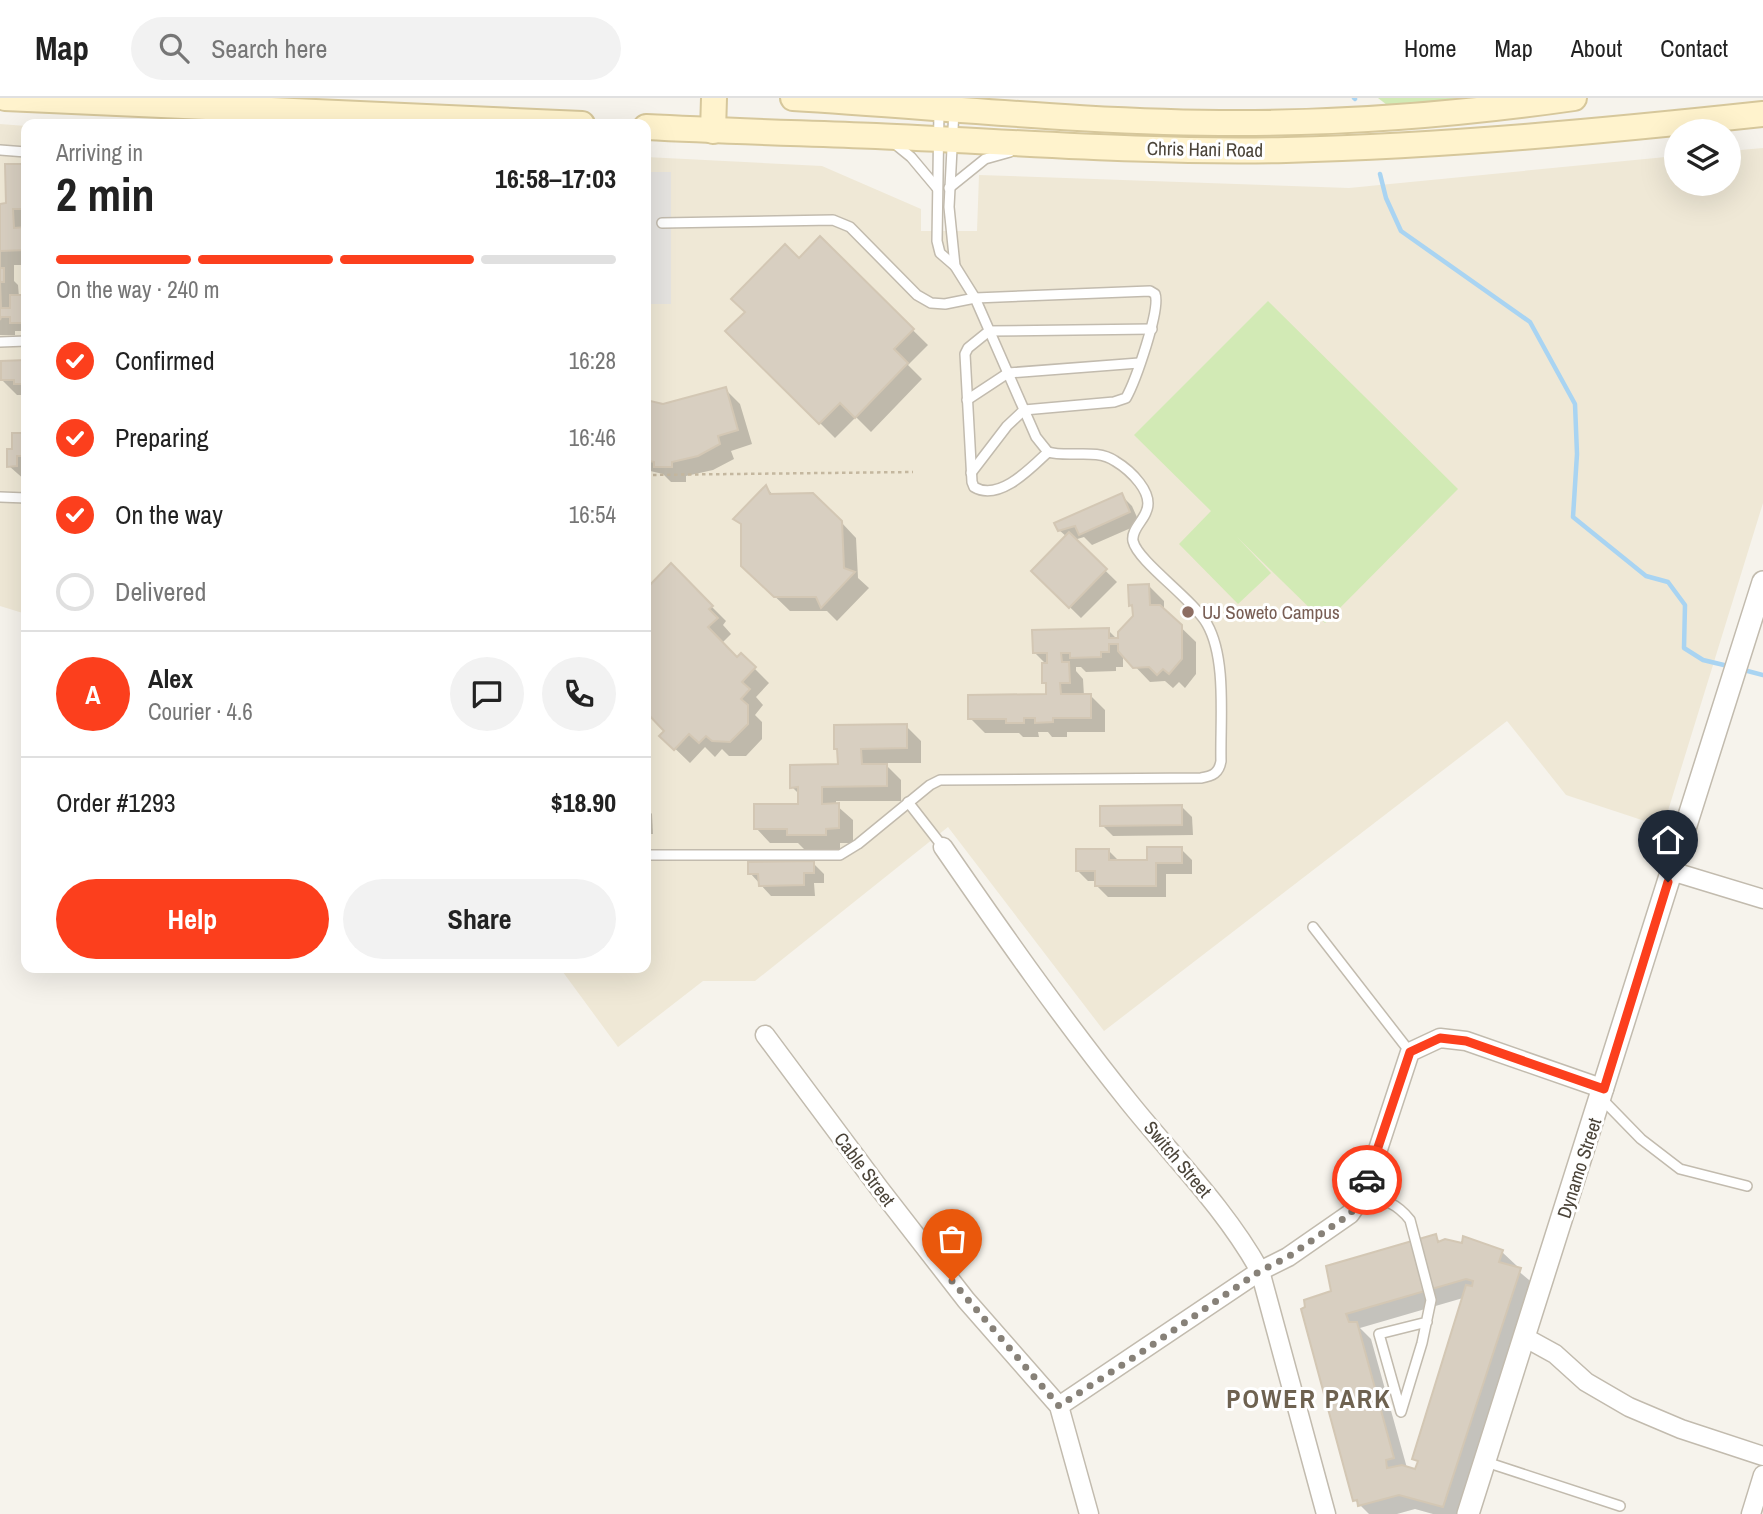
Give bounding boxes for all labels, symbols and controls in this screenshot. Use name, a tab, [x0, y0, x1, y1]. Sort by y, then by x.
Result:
search box	[131, 17, 621, 80]
text: Map	[35, 26, 89, 70]
icon: search	[155, 29, 193, 67]
text: Search here	[211, 31, 327, 66]
text: Home	[1404, 32, 1456, 64]
text: Map	[1494, 32, 1533, 64]
text: About	[1571, 32, 1622, 64]
text: Contact	[1660, 32, 1728, 64]
map controls	[1664, 119, 1741, 196]
button: layers	[1664, 119, 1741, 196]
street label: Chris Hani Road	[1147, 135, 1263, 163]
text: Arriving in	[56, 137, 143, 168]
text: 16:58–17:03	[495, 161, 616, 196]
text: 2 min	[56, 163, 155, 225]
text: On the way · 240 m	[56, 274, 220, 305]
icon: check	[56, 342, 94, 380]
text: Confirmed	[115, 343, 215, 378]
text: 16:28	[569, 345, 616, 376]
icon: check	[56, 419, 94, 457]
text: Preparing	[115, 420, 209, 455]
text: 16:46	[569, 422, 616, 453]
icon: check	[56, 496, 94, 534]
text: On the way	[115, 497, 223, 532]
text: 16:54	[569, 499, 616, 530]
text: Delivered	[115, 574, 206, 609]
place label: UJ Soweto Campus	[1202, 599, 1340, 625]
marker: UJ Soweto Campus	[1180, 604, 1196, 620]
button: chat	[450, 657, 524, 731]
button: phone	[542, 657, 616, 731]
text: Alex	[148, 661, 193, 696]
text: A	[85, 677, 101, 712]
text: Courier · 4.6	[148, 696, 253, 727]
text: Order #1293	[56, 785, 176, 820]
text: $18.90	[551, 785, 616, 820]
pin	[1638, 810, 1698, 882]
icon: home	[1649, 821, 1687, 859]
button: Help	[56, 879, 329, 959]
button: Share	[343, 879, 616, 959]
street label: Dynamo Street	[1551, 1114, 1608, 1221]
street label: Switch Street	[1138, 1115, 1218, 1203]
street label: Cable Street	[829, 1127, 902, 1212]
courier	[1332, 1145, 1402, 1215]
icon: car	[1348, 1161, 1386, 1199]
pin	[922, 1209, 982, 1281]
icon: bag	[933, 1220, 971, 1258]
district label: POWER PARK	[1226, 1381, 1392, 1416]

